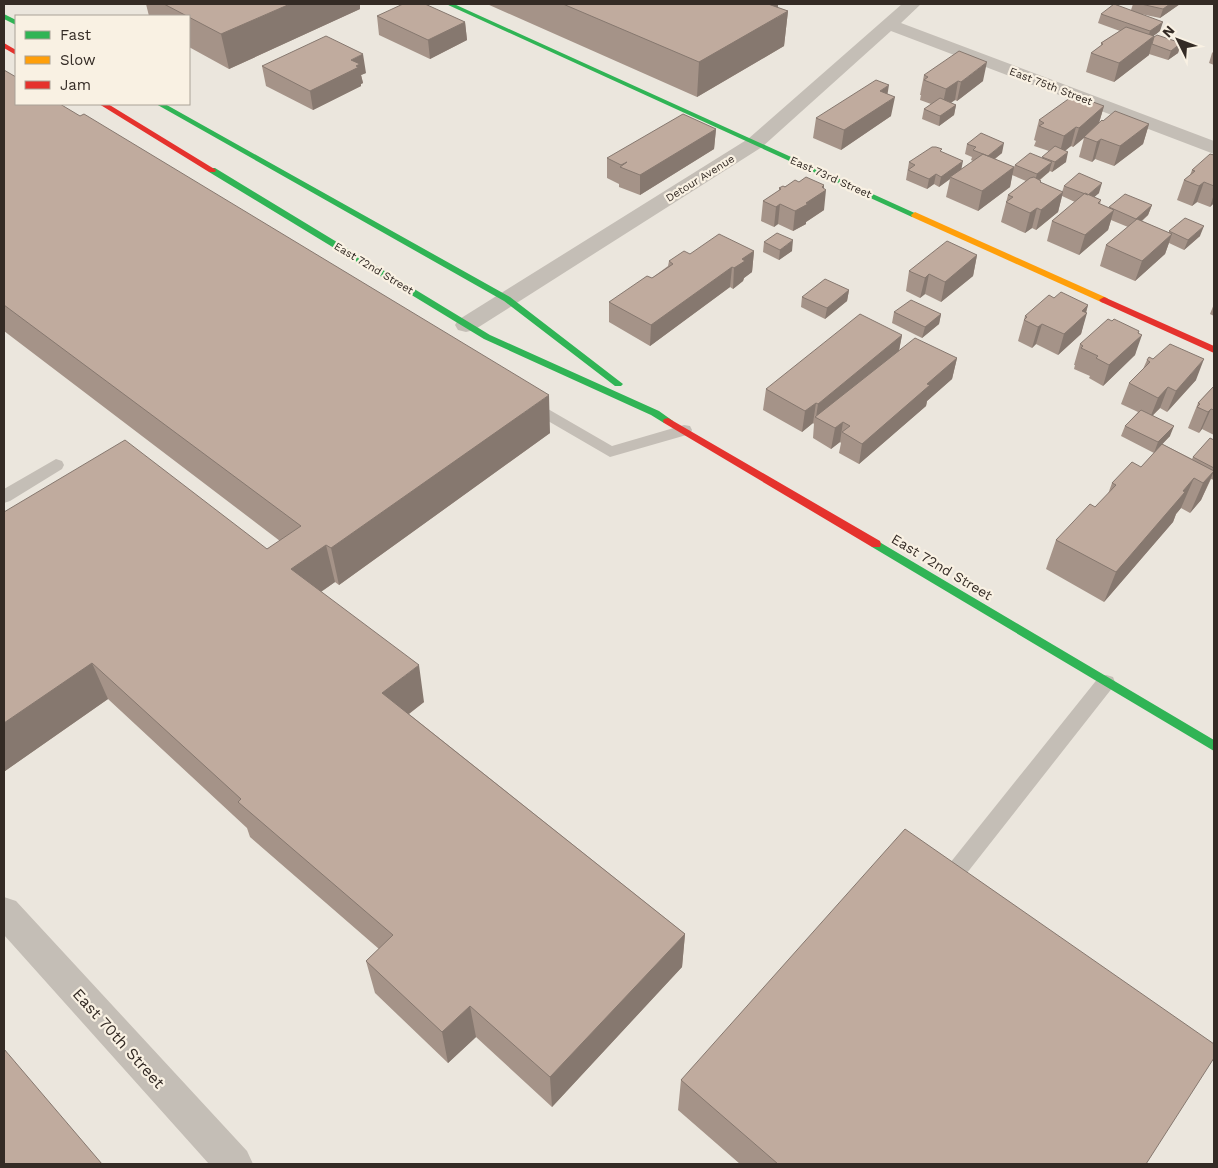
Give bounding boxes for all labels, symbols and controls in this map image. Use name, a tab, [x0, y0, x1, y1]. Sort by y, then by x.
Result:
legend	[15, 15, 190, 105]
north arrow	[1153, 15, 1203, 65]
text: N	[1159, 22, 1178, 41]
text: Fast	[60, 26, 92, 44]
text: Slow	[60, 51, 96, 69]
street label: East 75th Street	[1008, 65, 1095, 108]
text: Jam	[60, 76, 91, 94]
street label: Detour Avenue	[664, 152, 737, 205]
street label: East 73rd Street	[788, 154, 874, 201]
street label: East 72nd Street	[332, 240, 416, 297]
street label: East 72nd Street	[889, 531, 995, 603]
street label: East 70th Street	[69, 984, 169, 1092]

